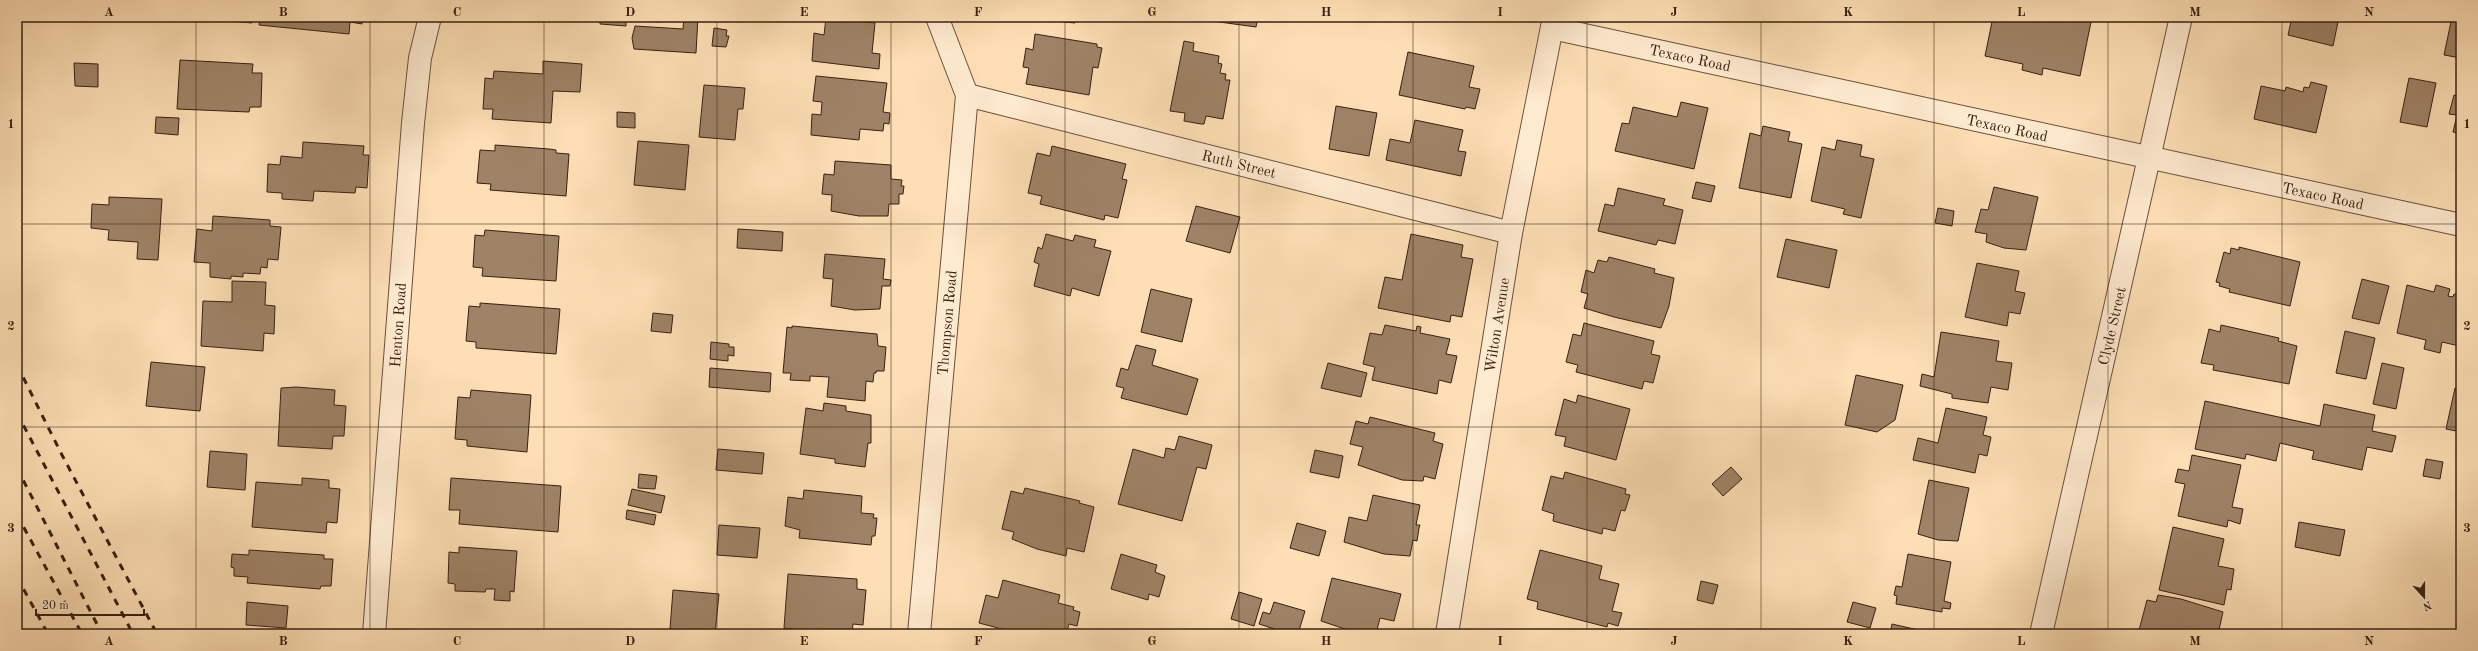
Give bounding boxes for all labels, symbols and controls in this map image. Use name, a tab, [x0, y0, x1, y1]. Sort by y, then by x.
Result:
text: A	[104, 6, 114, 19]
text: B	[278, 6, 288, 19]
text: C	[453, 6, 461, 19]
text: D	[625, 6, 635, 19]
text: E	[800, 6, 809, 19]
text: F	[974, 6, 983, 19]
text: G	[1147, 6, 1157, 19]
text: H	[1321, 6, 1332, 19]
text: I	[1497, 6, 1503, 19]
text: J	[1670, 6, 1678, 19]
text: K	[1843, 6, 1853, 19]
text: L	[2017, 6, 2026, 19]
text: M	[2189, 6, 2201, 19]
text: N	[2364, 6, 2374, 19]
street label: Texaco Road	[1647, 43, 1732, 76]
street label: Texaco Road	[1964, 113, 2049, 146]
text: 1	[7, 118, 15, 131]
text: 1	[2463, 118, 2471, 131]
street label: Ruth Street	[1200, 149, 1277, 182]
street label: Texaco Road	[2280, 181, 2365, 214]
street label: Thompson Road	[936, 270, 961, 376]
street label: Wilton Avenue	[1484, 277, 1513, 374]
street label: Henton Road	[389, 282, 410, 368]
street label: Clyde Street	[2097, 286, 2130, 367]
text: 2	[7, 320, 15, 333]
text: 2	[2463, 320, 2471, 333]
text: 3	[7, 522, 15, 535]
text: 3	[2463, 522, 2471, 535]
north arrow	[2404, 577, 2444, 617]
scale bar	[36, 591, 144, 617]
text: N	[2421, 598, 2433, 612]
text: 20 m	[42, 600, 69, 612]
text: A	[104, 635, 114, 648]
text: B	[278, 635, 288, 648]
text: C	[453, 635, 461, 648]
text: D	[625, 635, 635, 648]
text: E	[800, 635, 809, 648]
text: F	[974, 635, 983, 648]
text: G	[1147, 635, 1157, 648]
text: H	[1321, 635, 1332, 648]
text: I	[1497, 635, 1503, 648]
text: J	[1670, 635, 1678, 648]
text: K	[1843, 635, 1853, 648]
text: L	[2017, 635, 2026, 648]
text: M	[2189, 635, 2201, 648]
text: N	[2364, 635, 2374, 648]

